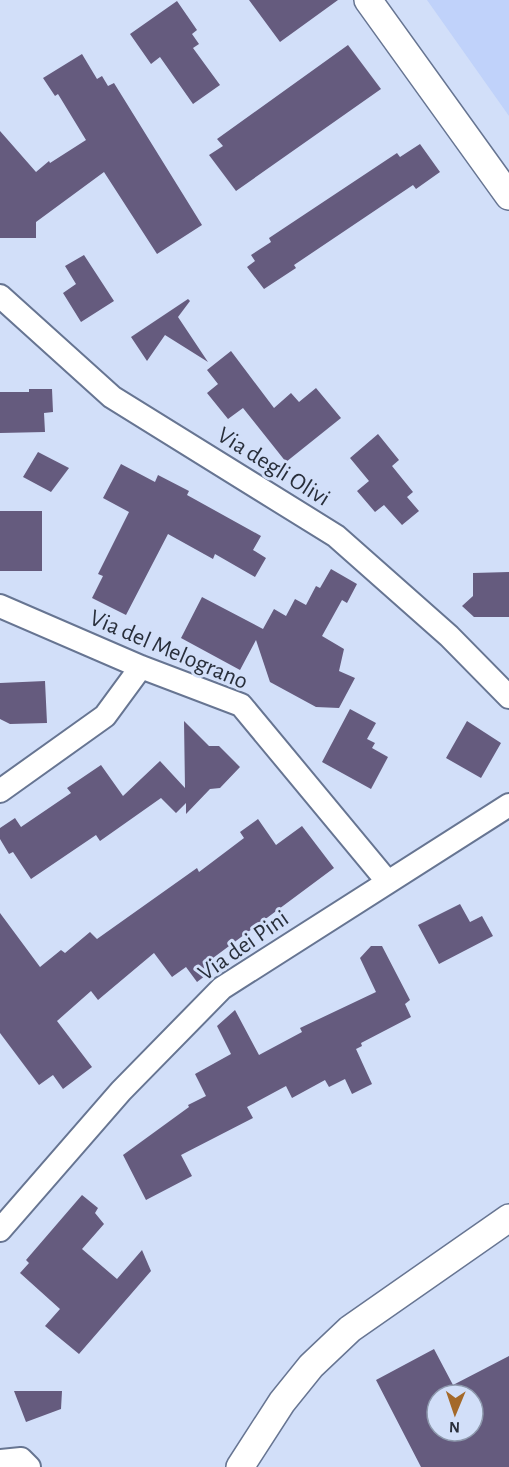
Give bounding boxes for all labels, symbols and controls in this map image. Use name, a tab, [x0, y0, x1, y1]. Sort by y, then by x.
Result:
street label: Via degli Olivi	[213, 423, 334, 511]
street label: Via del Melograno	[86, 606, 251, 694]
street label: Via dei Pini	[194, 906, 293, 986]
north arrow	[425, 1383, 485, 1443]
text: N	[449, 1419, 460, 1435]

